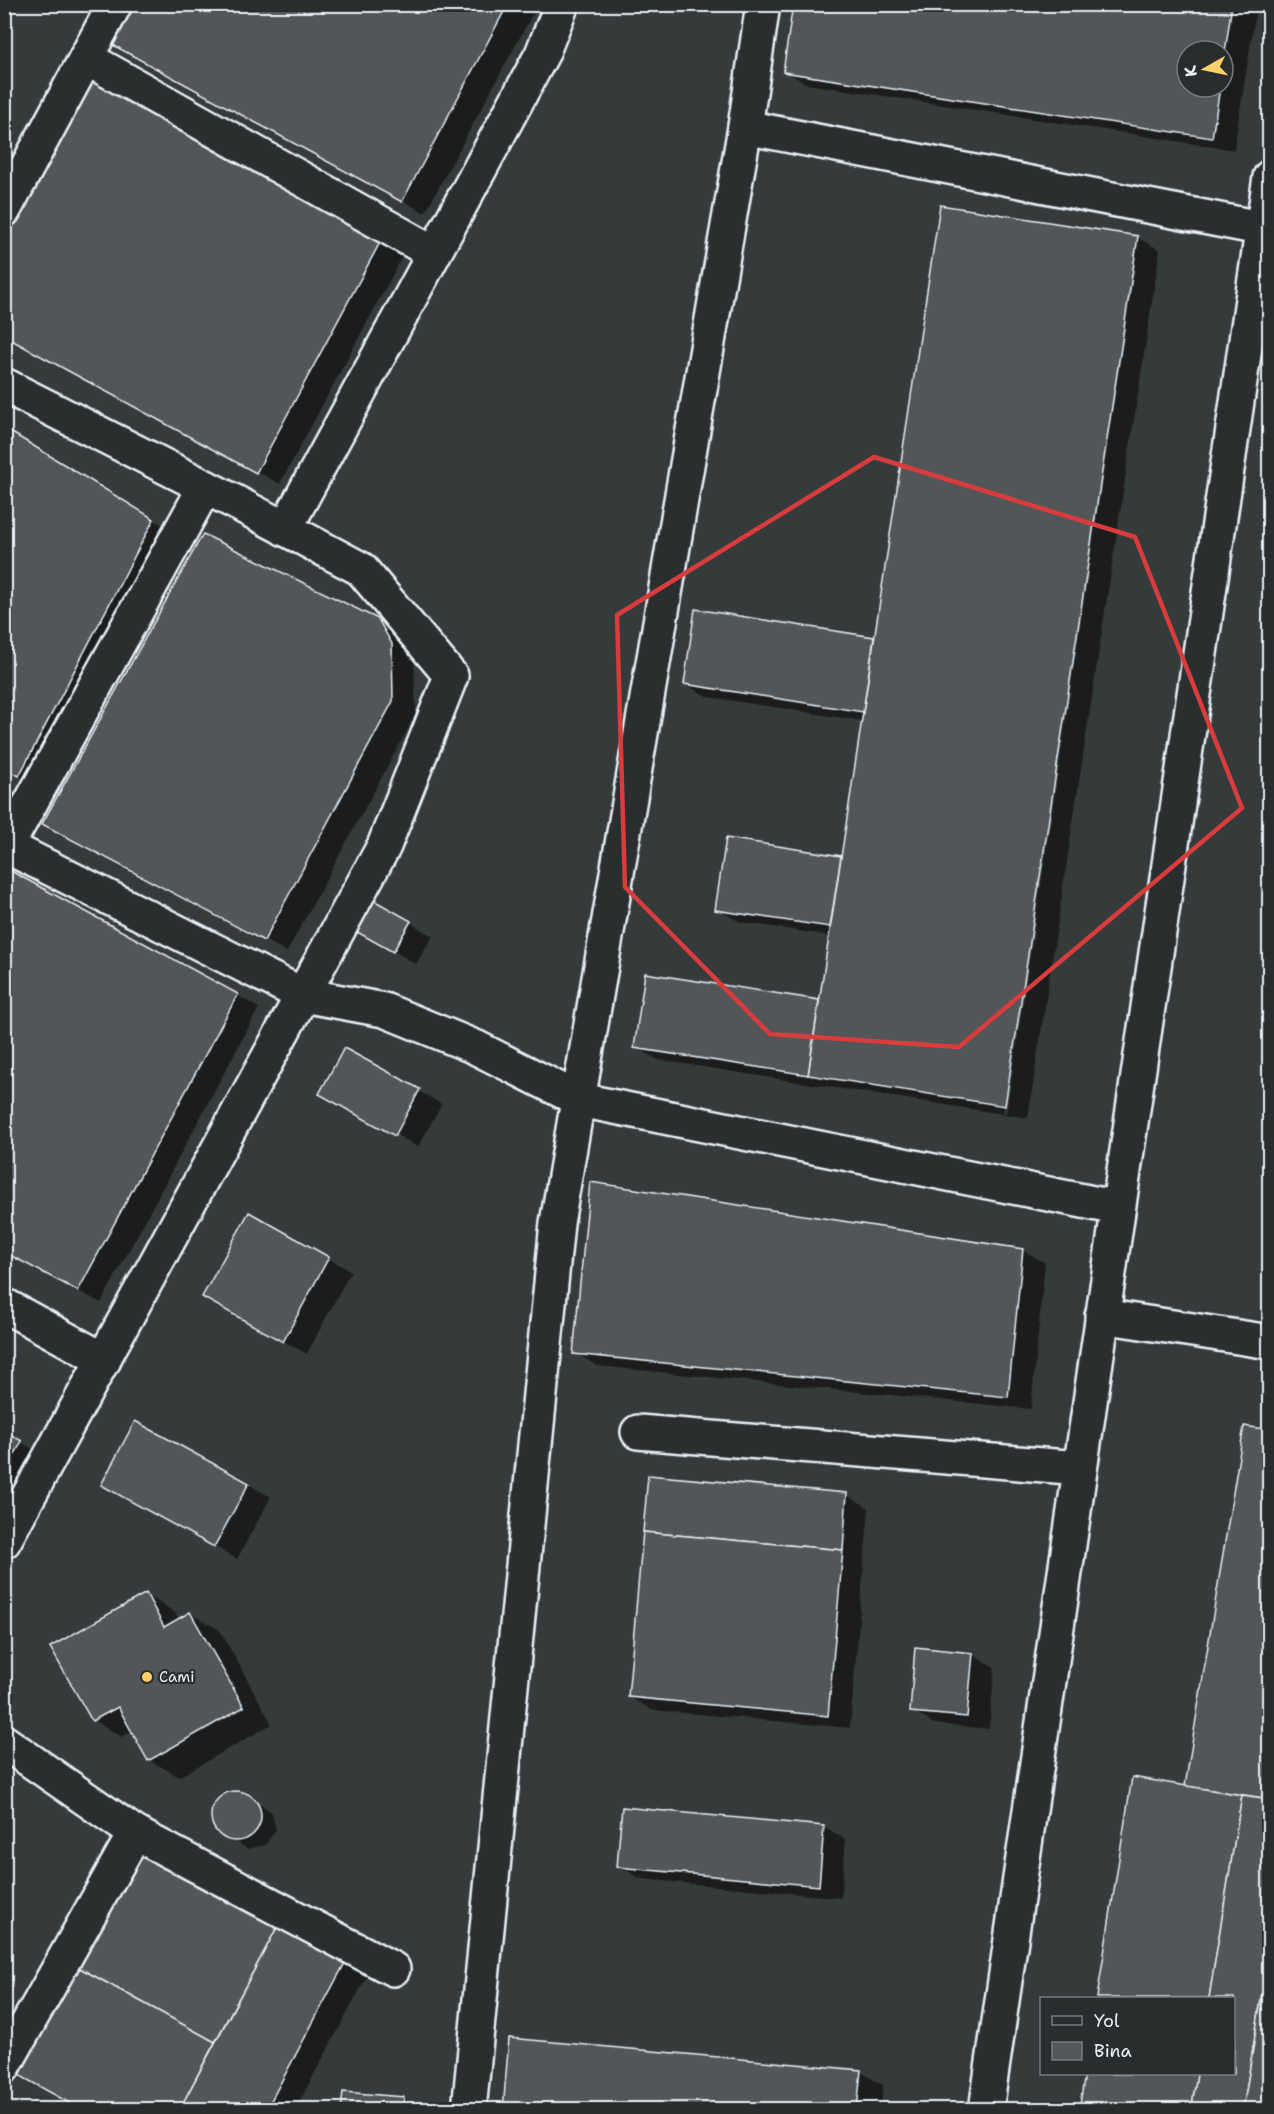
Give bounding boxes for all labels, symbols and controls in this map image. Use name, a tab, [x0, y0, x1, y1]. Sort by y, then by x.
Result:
north arrow	[1175, 39, 1235, 99]
text: K	[1179, 64, 1202, 78]
place label: Cami	[159, 1667, 194, 1687]
marker: Cami	[140, 1670, 154, 1684]
legend	[1040, 1997, 1235, 2075]
text: Yol	[1094, 2009, 1120, 2033]
text: Bina	[1094, 2039, 1132, 2063]

